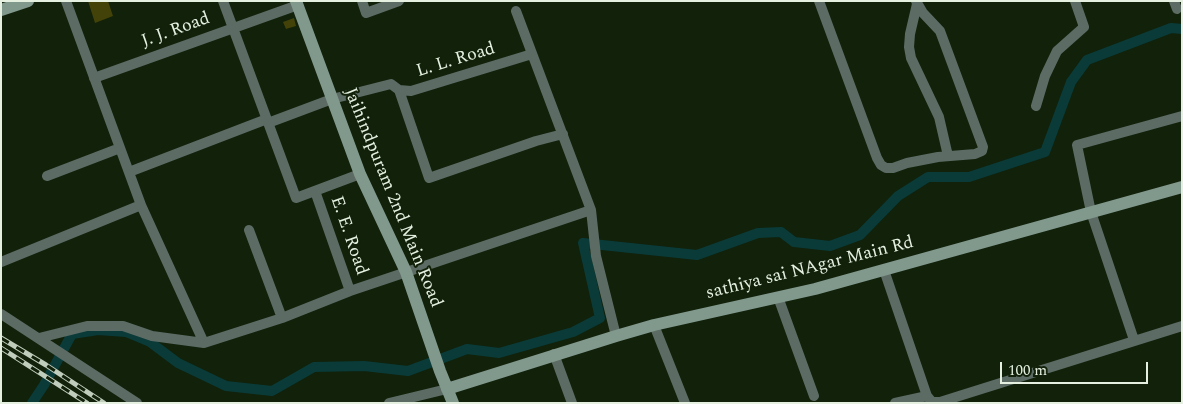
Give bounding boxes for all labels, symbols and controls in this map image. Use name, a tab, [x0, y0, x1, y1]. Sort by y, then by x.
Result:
street label: J. J. Road	[139, 9, 213, 53]
street label: L. L. Road	[414, 39, 498, 83]
street label: Jaihindpuram 2nd Main Road	[338, 85, 446, 311]
street label: E. E. Road	[324, 194, 372, 278]
street label: sathiya sai NAgar Main Rd	[704, 233, 916, 305]
scale bar	[1003, 352, 1150, 384]
text: 100 m	[1008, 359, 1047, 382]

